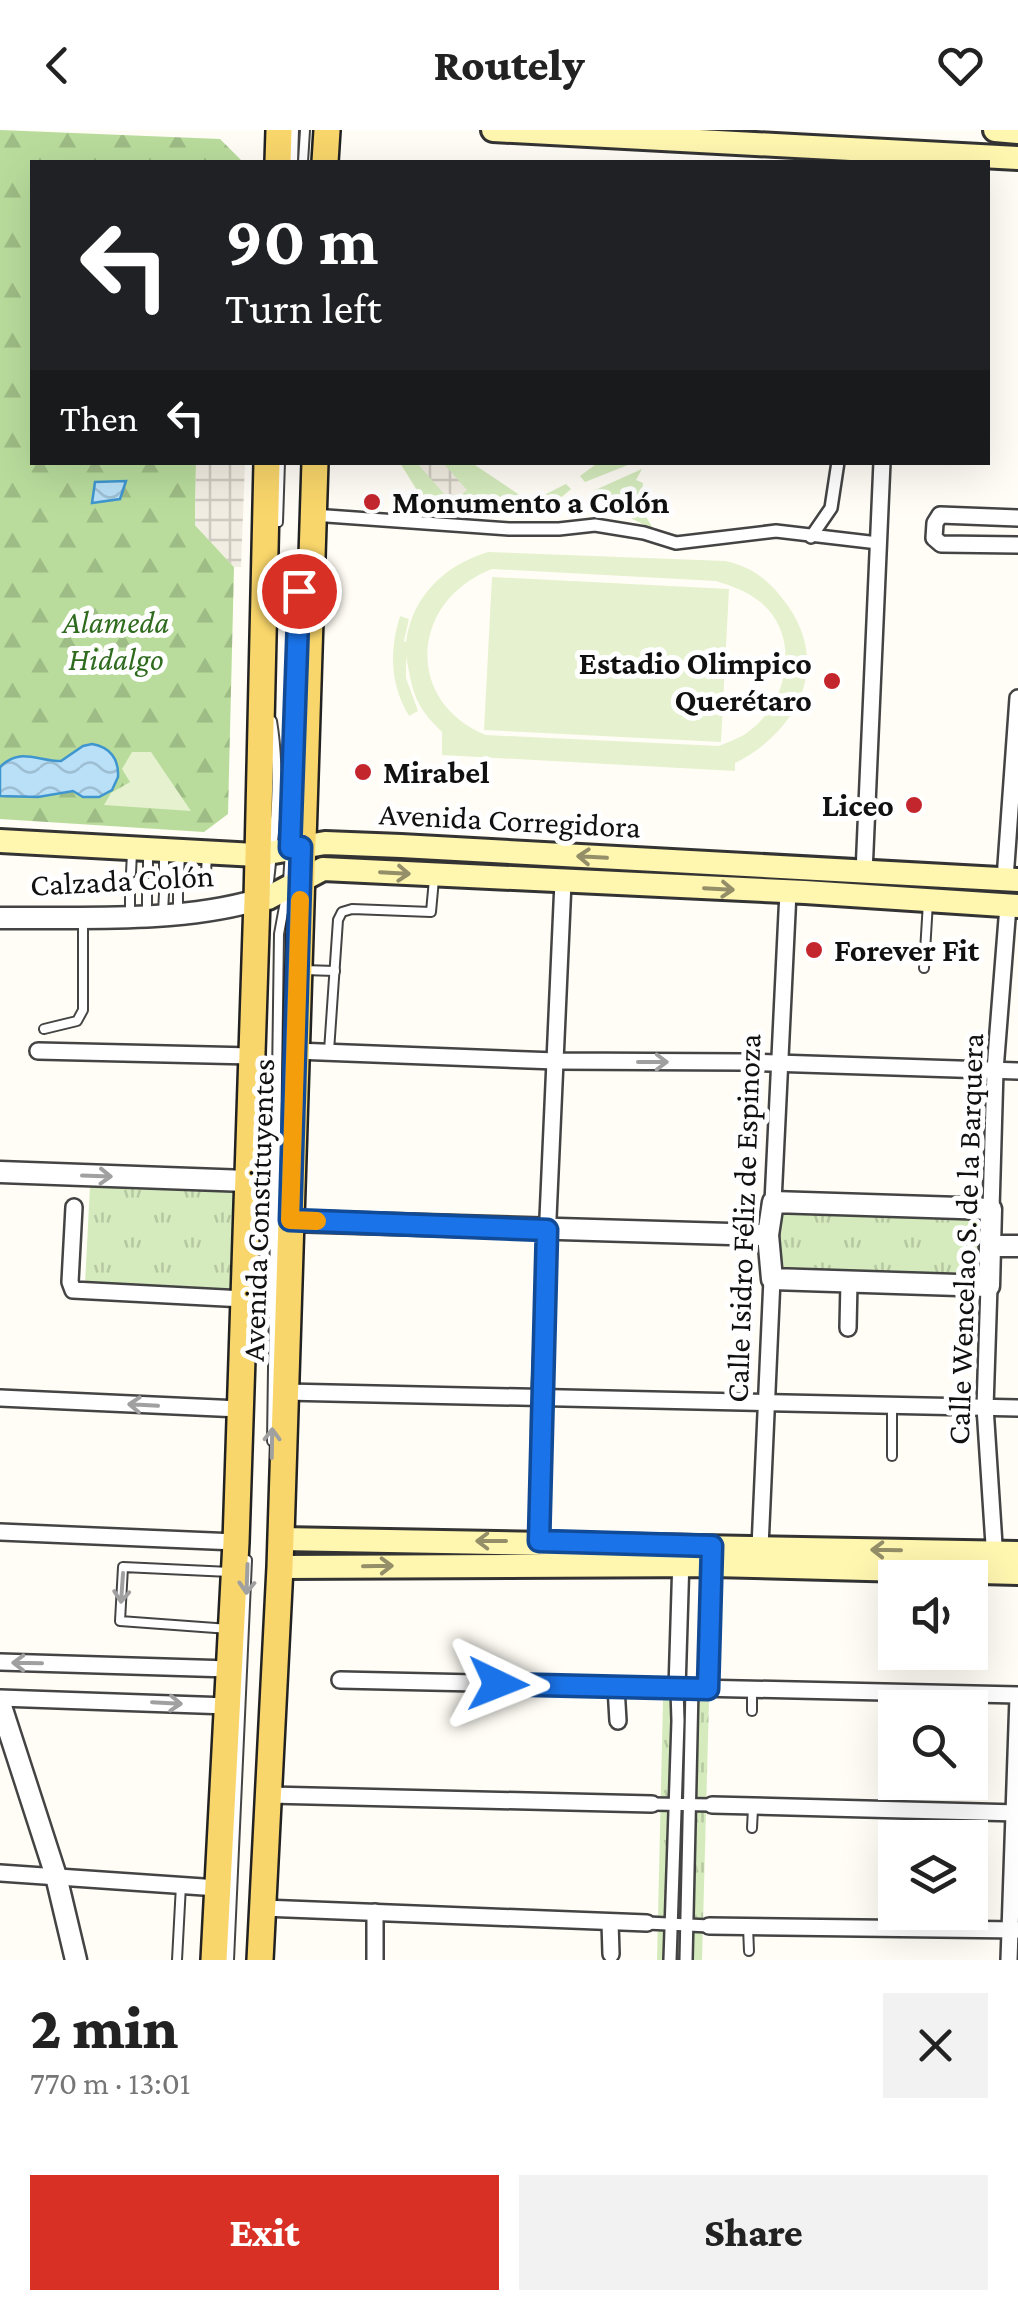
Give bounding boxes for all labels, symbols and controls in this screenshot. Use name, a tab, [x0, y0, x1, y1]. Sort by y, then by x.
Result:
icon: back	[30, 38, 85, 93]
icon: heart	[933, 38, 988, 93]
text: Routely	[433, 40, 585, 90]
icon: left	[60, 200, 190, 330]
text: 90 m	[225, 201, 378, 279]
text: Turn left	[225, 283, 382, 333]
icon: left	[158, 390, 213, 445]
text: Then	[60, 397, 138, 439]
place label: Monumento a Colón	[392, 484, 669, 520]
marker: Monumento a Colón	[361, 491, 383, 513]
pin	[257, 549, 342, 634]
icon: arrive	[272, 564, 327, 619]
park label: Alameda Hidalgo	[61, 604, 169, 677]
place label: Estadio Olimpico Querétaro	[579, 645, 812, 718]
marker: Estadio Olimpico Querétaro	[821, 670, 843, 692]
place label: Mirabel	[383, 754, 490, 790]
marker: Mirabel	[352, 761, 374, 783]
place label: Liceo	[822, 787, 894, 823]
marker: Liceo	[903, 794, 925, 816]
street label: Avenida Corregidora	[378, 795, 642, 845]
one-way arrow	[577, 847, 609, 866]
street label: Calzada Colón	[29, 857, 215, 903]
one-way arrow	[378, 864, 410, 883]
one-way arrow	[703, 880, 735, 899]
place label: Forever Fit	[834, 932, 980, 968]
marker: Forever Fit	[803, 939, 825, 961]
street label: Calle Wencelao S. de la Barquera	[940, 1032, 990, 1446]
street label: Calle Isidro Féliz de Espinoza	[719, 1033, 767, 1403]
one-way arrow	[636, 1052, 669, 1072]
street label: Avenida Constituyentes	[235, 1058, 281, 1362]
one-way arrow	[81, 1166, 113, 1185]
one-way arrow	[127, 1395, 159, 1414]
one-way arrow	[262, 1428, 281, 1460]
one-way arrow	[475, 1532, 508, 1550]
one-way arrow	[870, 1540, 902, 1559]
one-way arrow	[360, 1556, 393, 1576]
map controls	[878, 1560, 988, 1930]
button: sound	[878, 1560, 988, 1670]
one-way arrow	[237, 1563, 256, 1595]
one-way arrow	[112, 1572, 131, 1604]
position arrow	[446, 1632, 550, 1736]
one-way arrow	[12, 1653, 44, 1672]
button: search	[878, 1690, 988, 1800]
one-way arrow	[151, 1694, 183, 1713]
button: layers	[878, 1820, 988, 1930]
button: close	[883, 1993, 988, 2098]
text: 2 min	[30, 1994, 178, 2061]
text: 770 m · 13:01	[30, 2065, 190, 2101]
button: Exit	[30, 2175, 499, 2290]
button: Share	[519, 2175, 988, 2290]

